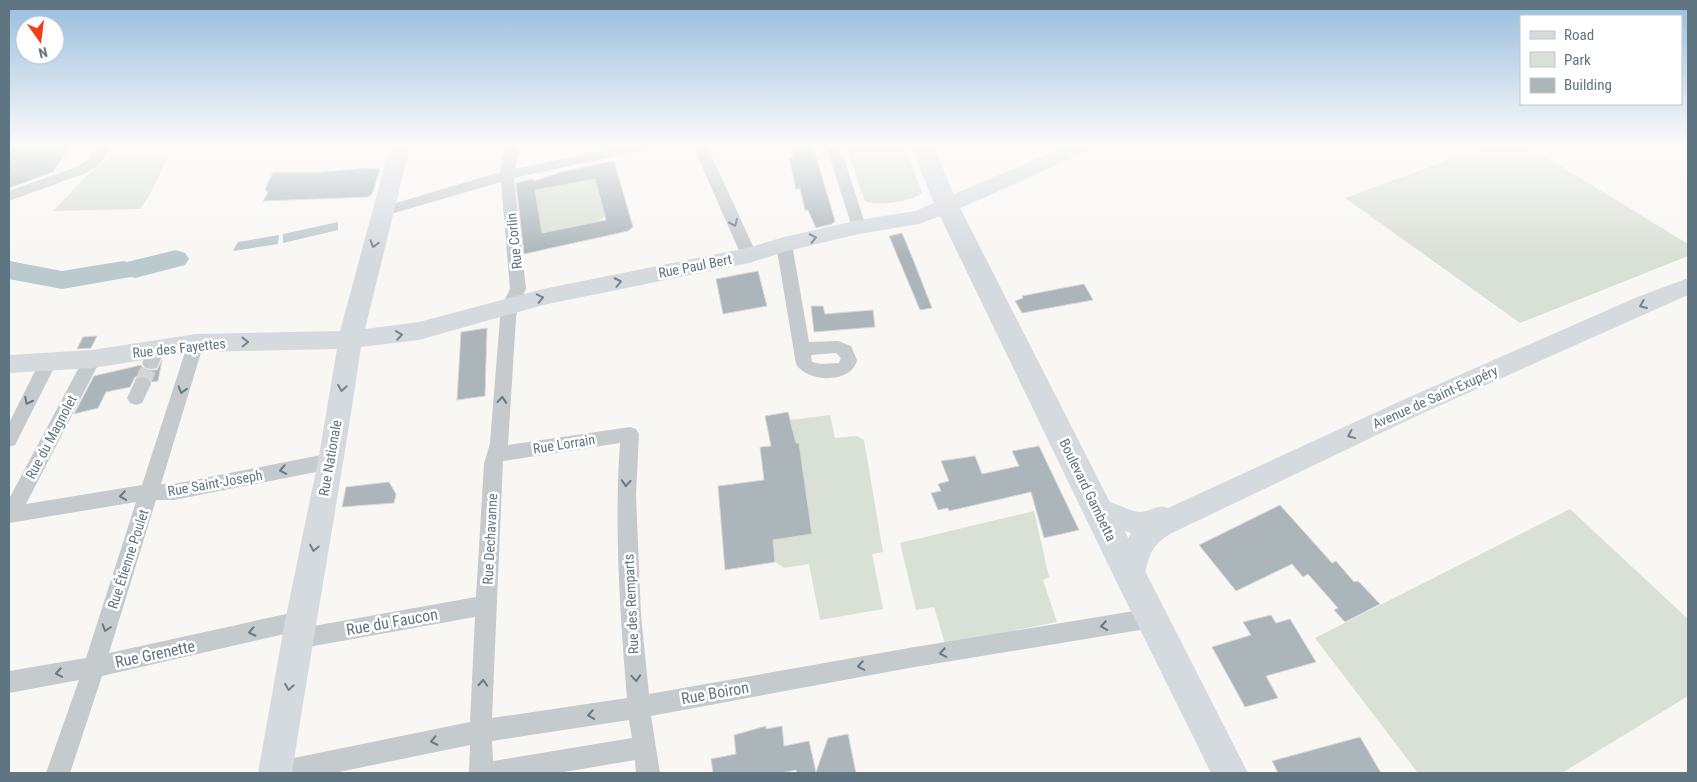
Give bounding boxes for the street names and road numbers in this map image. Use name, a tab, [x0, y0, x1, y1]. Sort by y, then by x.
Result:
street label: Rue Corlin	[503, 212, 525, 270]
street label: Rue Paul Bert	[657, 251, 733, 281]
street label: Rue des Fayettes	[132, 335, 226, 361]
street label: Avenue de Saint-Exupéry	[1370, 362, 1500, 432]
street label: Rue du Magnolet	[22, 392, 80, 482]
street label: Rue Nationale	[315, 418, 345, 497]
street label: Rue Lorrain	[532, 431, 596, 457]
street label: Boulevard Gambetta	[1056, 436, 1120, 544]
street label: Rue Saint-Joseph	[166, 467, 264, 499]
street label: Rue Dechavanne	[480, 493, 500, 585]
street label: Rue Étienne Poulet	[103, 507, 152, 611]
street label: Rue des Remparts	[620, 553, 642, 655]
street label: Rue du Faucon	[345, 605, 439, 639]
street label: Rue Grenette	[113, 636, 197, 672]
street label: Rue Boiron	[680, 678, 750, 708]

